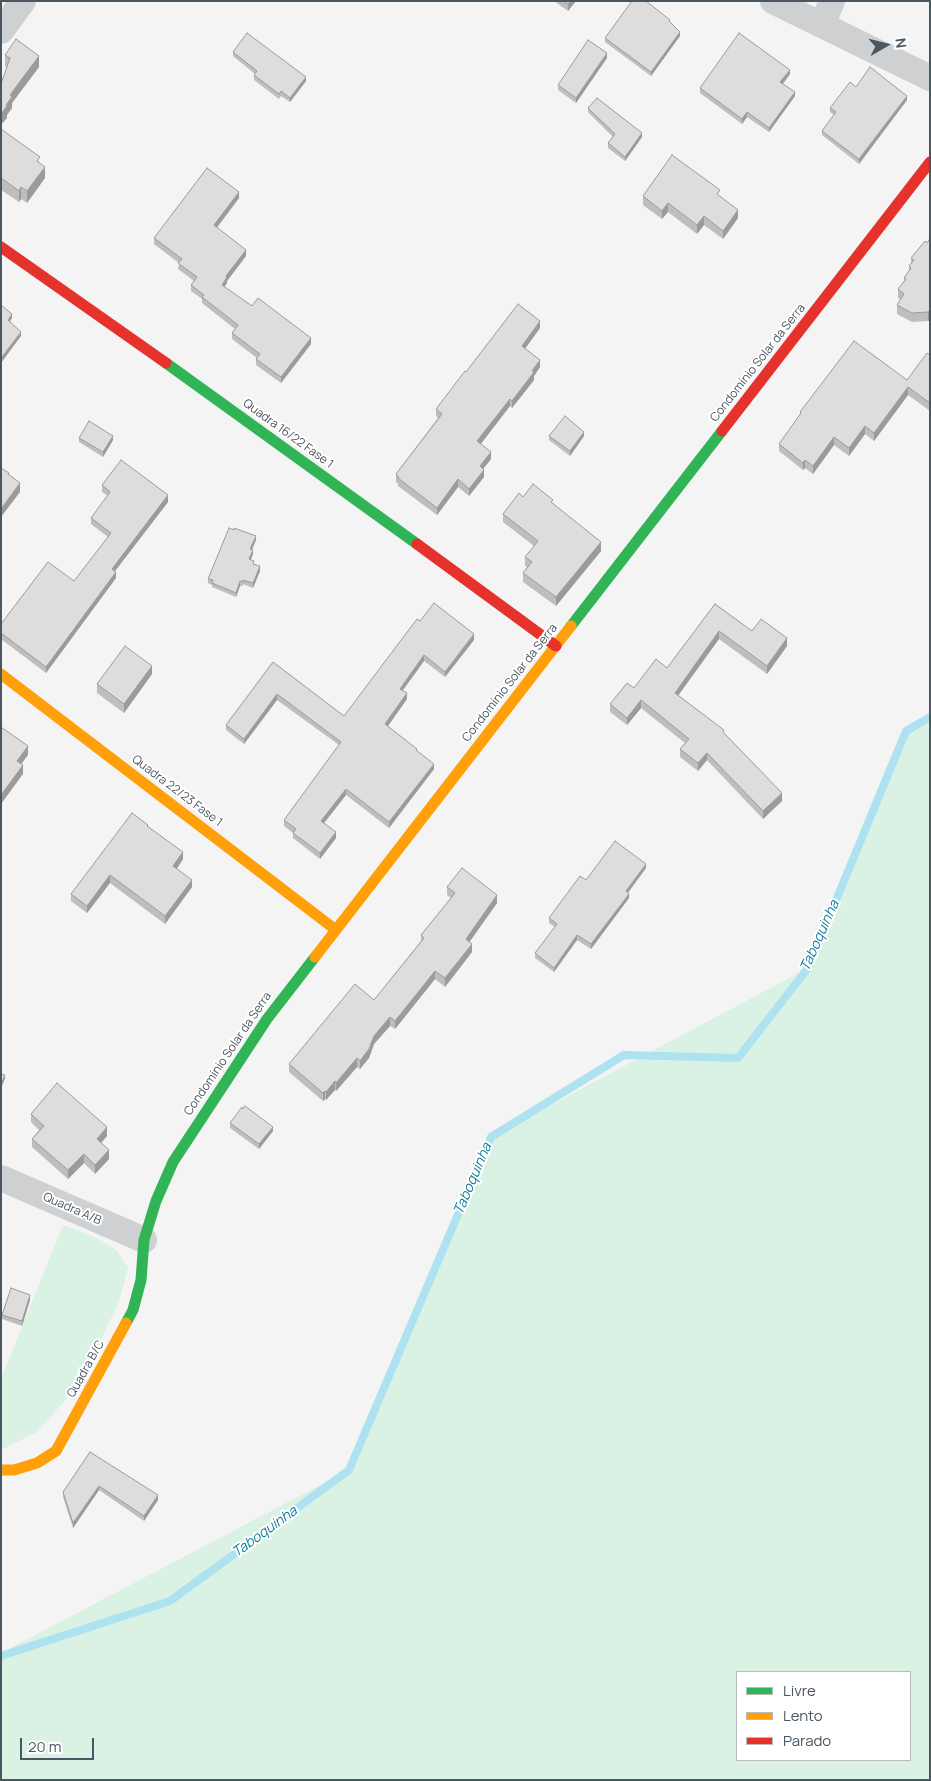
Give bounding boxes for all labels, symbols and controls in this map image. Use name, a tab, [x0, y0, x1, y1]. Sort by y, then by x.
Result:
north arrow	[861, 20, 911, 70]
text: N	[891, 37, 911, 49]
street label: Condomínio Solar da Serra	[707, 301, 809, 425]
street label: Quadra 16/22 Fase 1	[240, 396, 336, 472]
street label: Condomínio Solar da Serra	[459, 621, 561, 745]
street label: Quadra 22/23 Fase 1	[129, 752, 225, 830]
water label: Taboquinha	[797, 898, 843, 974]
street label: Condomínio Solar da Serra	[181, 990, 275, 1118]
water label: Taboquinha	[450, 1141, 496, 1217]
street label: Quadra A/B	[41, 1190, 103, 1228]
street label: Quadra B/C	[64, 1338, 108, 1400]
water label: Taboquinha	[229, 1503, 301, 1561]
legend	[736, 1671, 911, 1761]
text: Livre	[783, 1680, 816, 1701]
text: Lento	[783, 1705, 823, 1726]
scale bar	[22, 1728, 96, 1760]
text: Parado	[783, 1730, 831, 1751]
text: 20 m	[28, 1736, 61, 1757]

